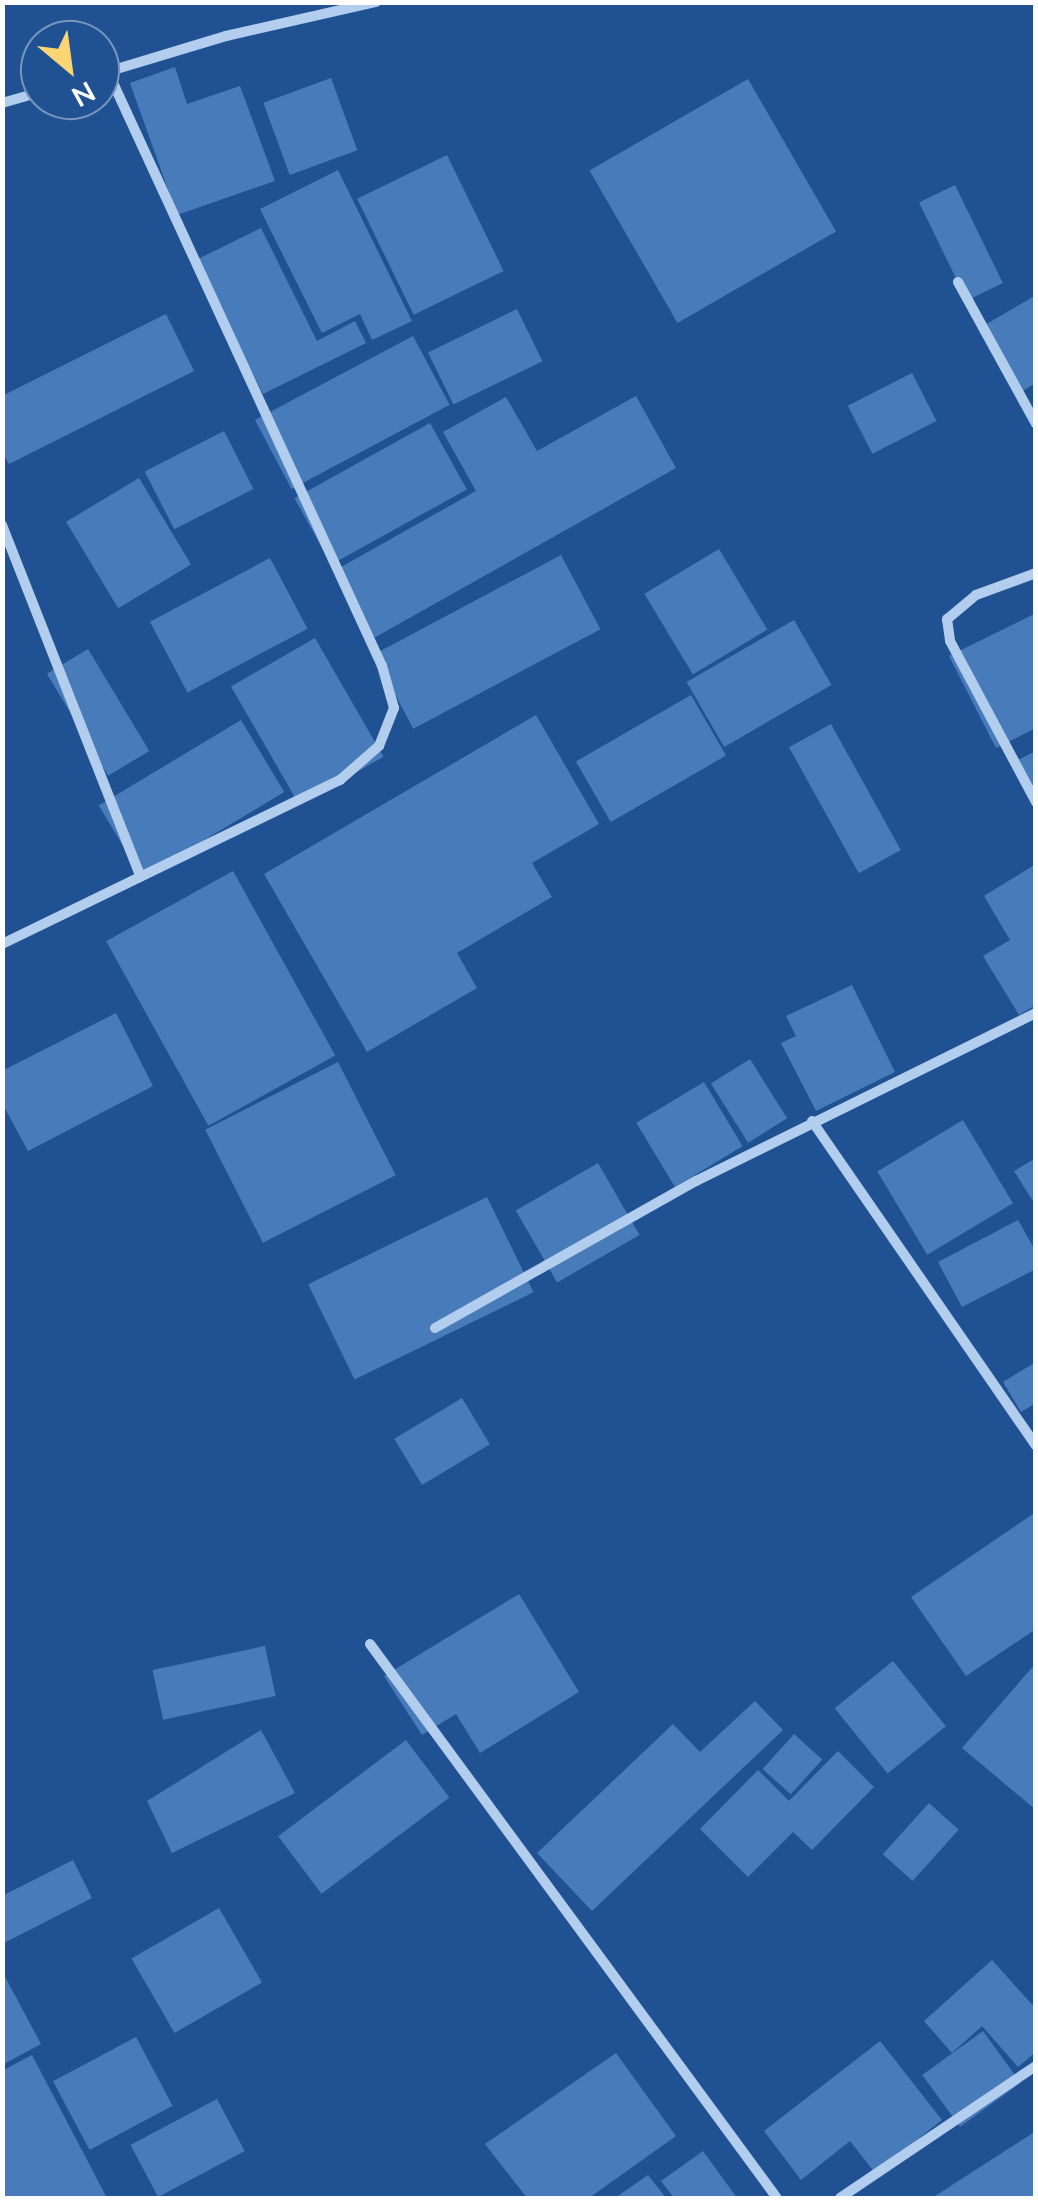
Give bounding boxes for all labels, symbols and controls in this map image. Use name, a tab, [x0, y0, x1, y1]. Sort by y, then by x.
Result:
north arrow	[20, 20, 120, 120]
text: N	[66, 74, 102, 115]

